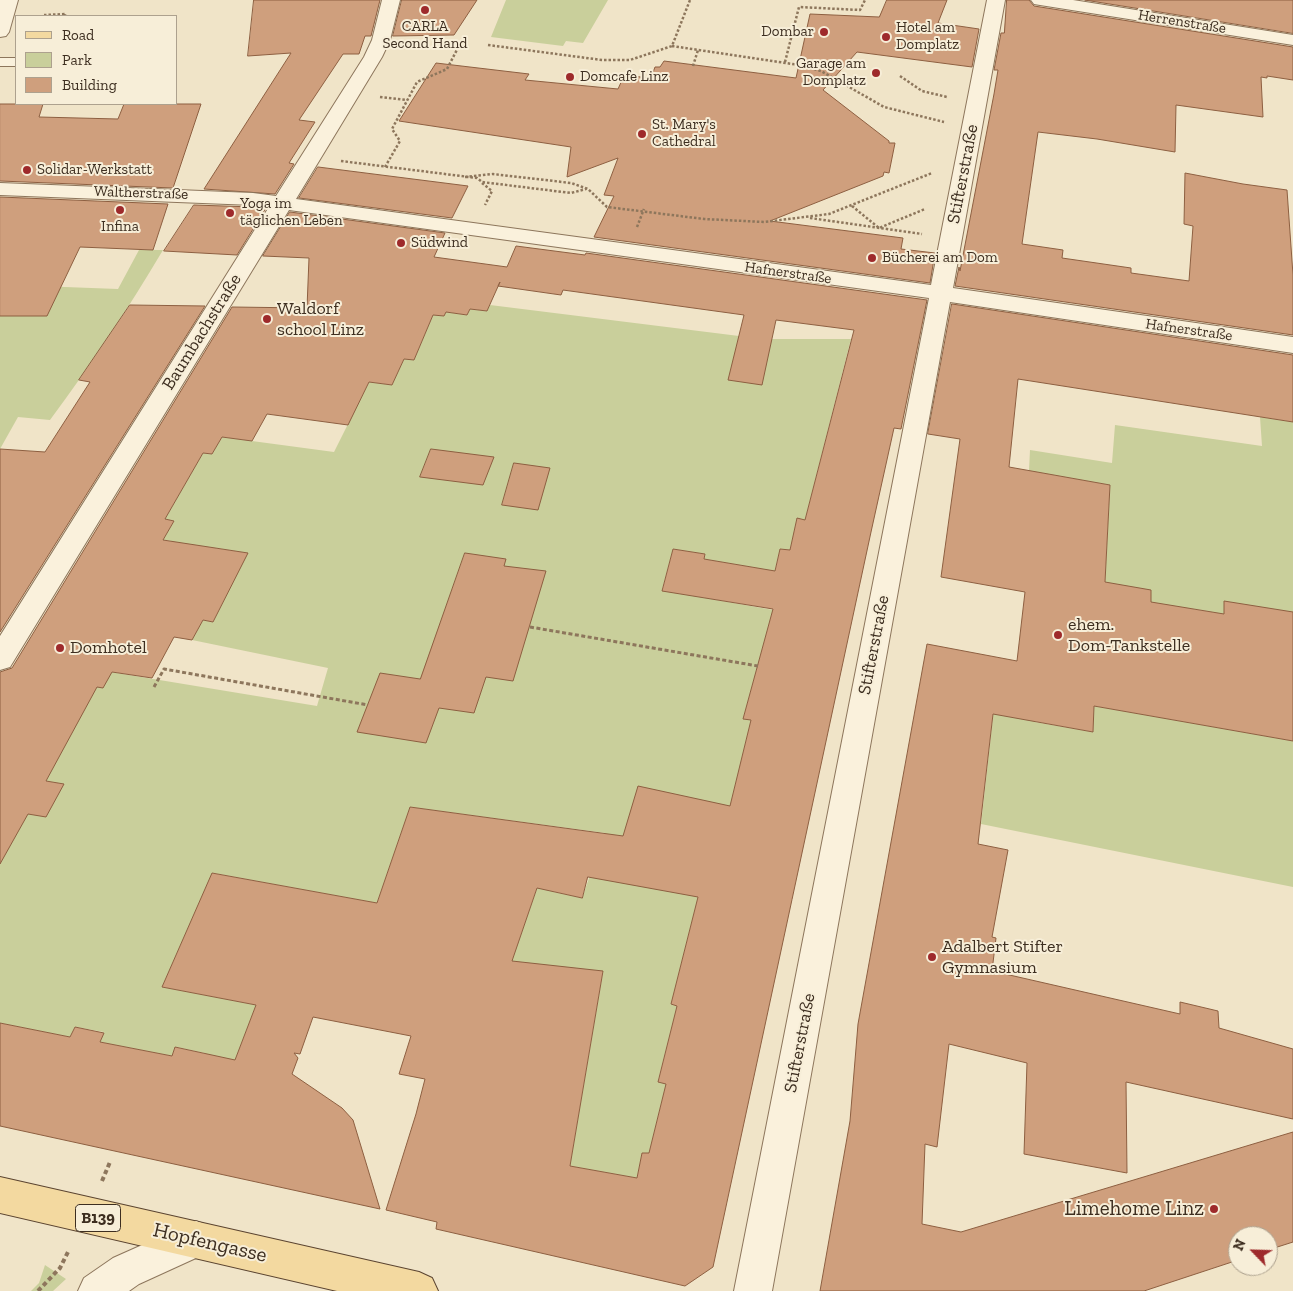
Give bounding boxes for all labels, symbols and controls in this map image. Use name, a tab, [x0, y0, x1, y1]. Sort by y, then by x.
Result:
marker: CARLA Second Hand	[419, 4, 431, 16]
street label: Herrenstraße	[1137, 6, 1227, 38]
legend	[15, 15, 178, 105]
place label: CARLA Second Hand	[382, 18, 468, 53]
place label: Hotel am Domplatz	[896, 19, 959, 54]
place label: Dombar	[761, 23, 814, 41]
text: Road	[62, 26, 94, 44]
marker: Dombar	[818, 26, 830, 38]
marker: Hotel am Domplatz	[880, 31, 892, 43]
text: Park	[62, 51, 92, 69]
place label: Garage am Domplatz	[796, 55, 866, 90]
marker: Garage am Domplatz	[870, 67, 882, 79]
place label: Domcafe Linz	[580, 68, 668, 86]
marker: Domcafe Linz	[564, 71, 576, 83]
text: Building	[62, 76, 117, 94]
place label: St. Mary's Cathedral	[652, 116, 716, 151]
street label: Stifterstraße	[943, 122, 983, 226]
marker: St. Mary's Cathedral	[636, 128, 648, 140]
place label: Solidar-Werkstatt	[37, 161, 152, 179]
marker: Solidar-Werkstatt	[21, 164, 33, 176]
street label: Waltherstraße	[94, 182, 188, 204]
place label: Yoga im täglichen Leben	[240, 195, 342, 230]
marker: Infina	[114, 204, 126, 216]
marker: Yoga im täglichen Leben	[224, 207, 236, 219]
place label: Infina	[101, 218, 139, 236]
place label: Südwind	[411, 234, 468, 252]
marker: Südwind	[395, 237, 407, 249]
place label: Bücherei am Dom	[882, 249, 998, 267]
marker: Bücherei am Dom	[866, 252, 878, 264]
street label: Hafnerstraße	[743, 258, 833, 288]
street label: Baumbachstraße	[158, 270, 246, 394]
place label: Waldorf school Linz	[277, 298, 364, 340]
marker: Waldorf school Linz	[261, 313, 273, 325]
street label: Hafnerstraße	[1144, 315, 1234, 345]
street label: Stifterstraße	[854, 593, 894, 697]
place label: ehem. Dom-Tankstelle	[1068, 614, 1190, 656]
marker: ehem. Dom-Tankstelle	[1052, 629, 1064, 641]
place label: Domhotel	[70, 637, 147, 659]
marker: Domhotel	[54, 642, 66, 654]
place label: Adalbert Stifter Gymnasium	[942, 936, 1063, 979]
marker: Adalbert Stifter Gymnasium	[926, 951, 938, 963]
street label: Stifterstraße	[780, 991, 820, 1095]
place label: Limehome Linz	[1064, 1196, 1204, 1222]
marker: Limehome Linz	[1208, 1203, 1220, 1215]
road number: B139	[76, 1204, 120, 1232]
street label: Hopfengasse	[151, 1218, 269, 1268]
north arrow	[1228, 1226, 1278, 1276]
text: N	[1230, 1237, 1250, 1253]

